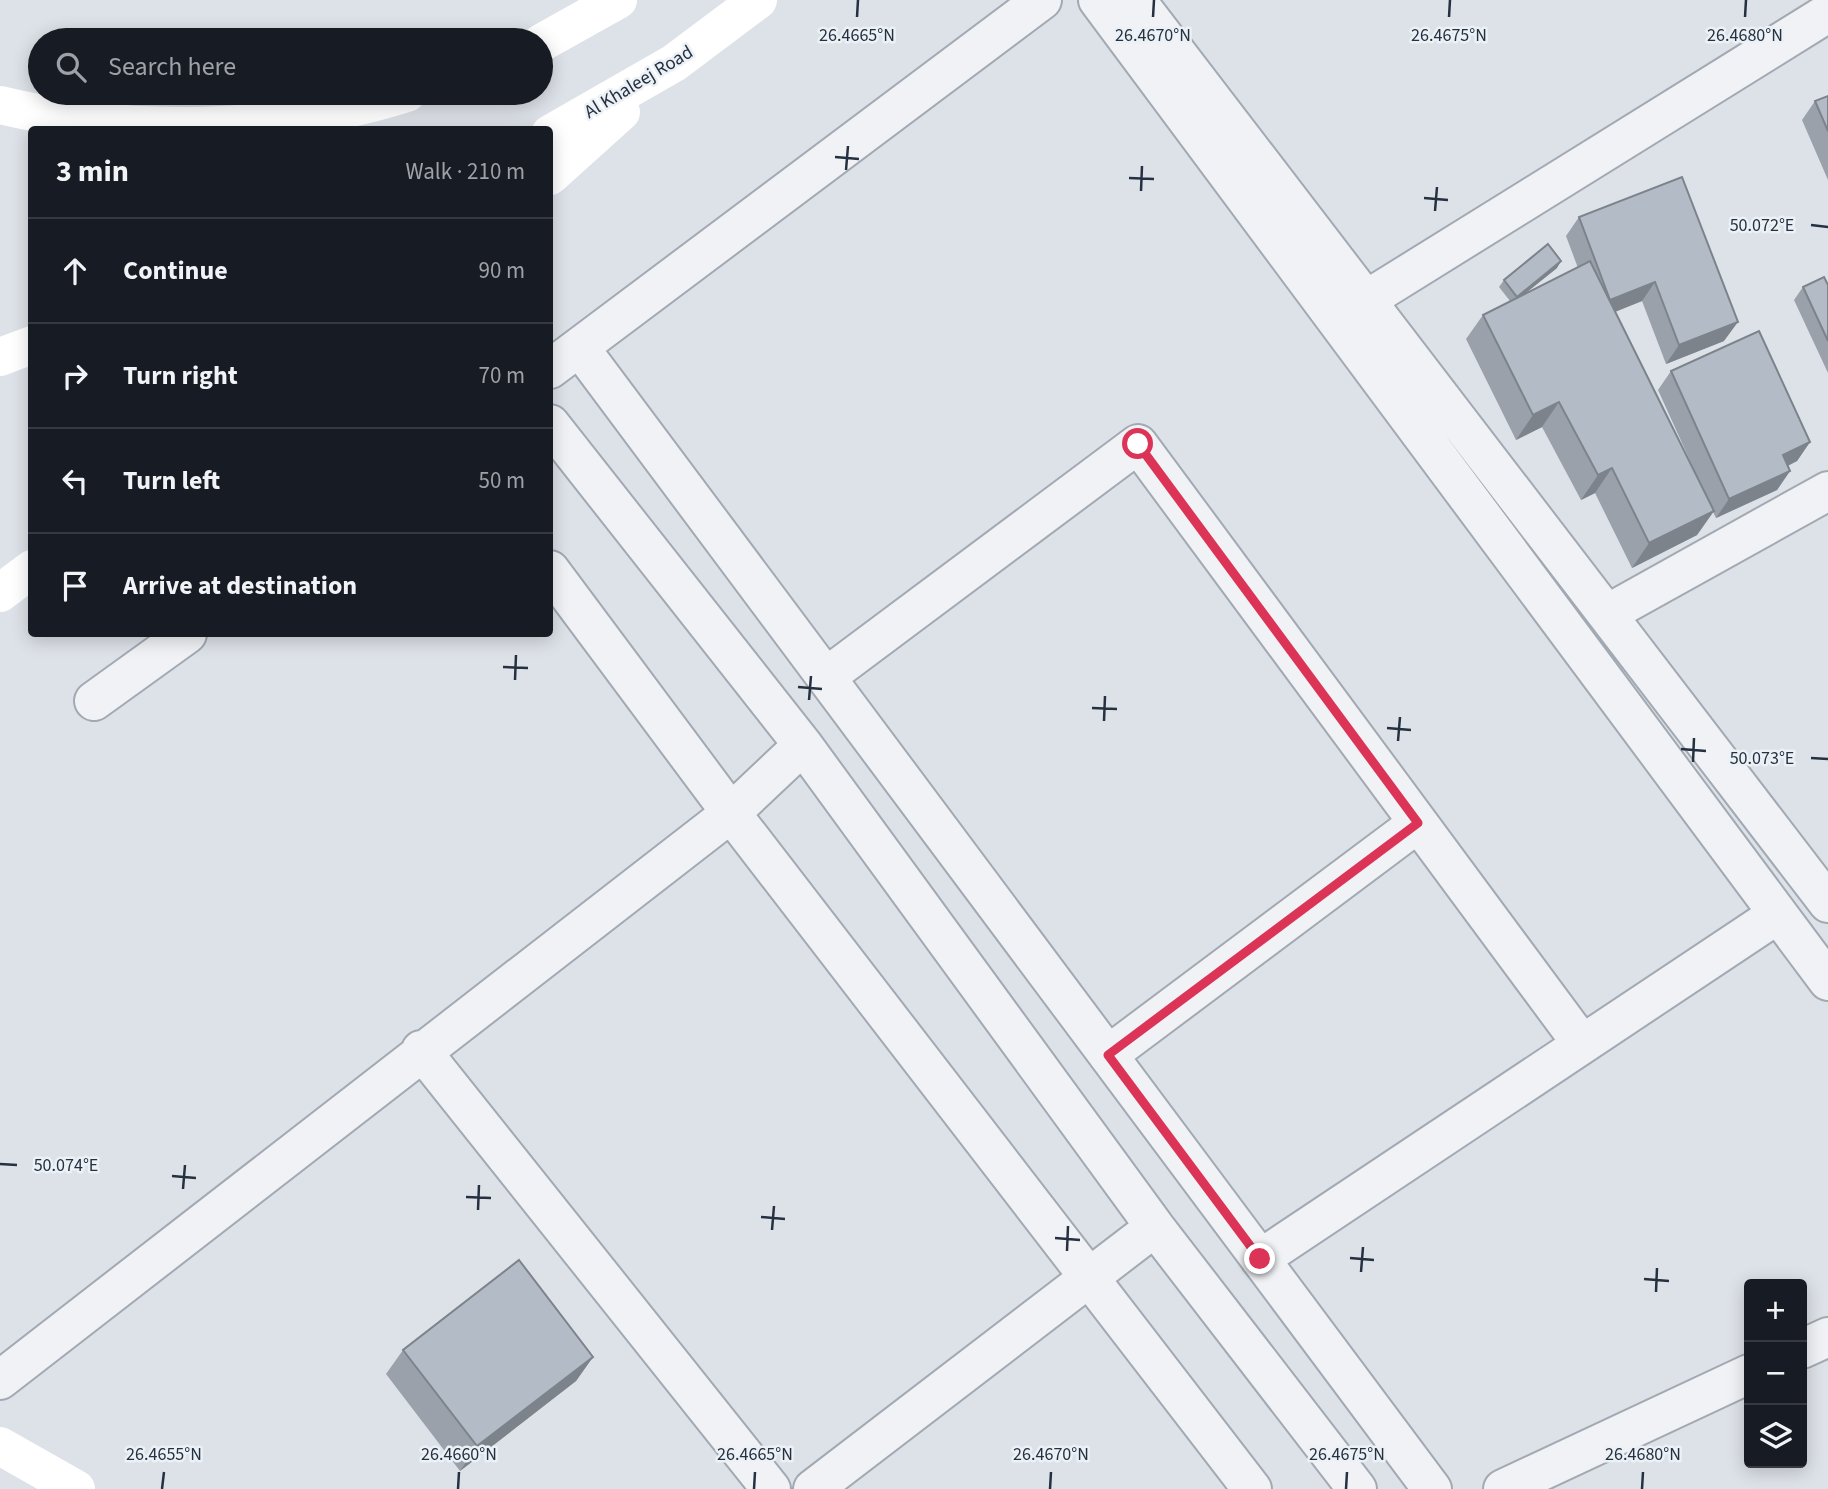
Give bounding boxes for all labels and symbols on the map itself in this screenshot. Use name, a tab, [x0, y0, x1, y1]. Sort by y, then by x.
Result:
text: 26.4665°N	[819, 23, 895, 48]
text: 26.4670°N	[1115, 23, 1191, 48]
text: 26.4675°N	[1411, 23, 1487, 48]
text: 26.4680°N	[1707, 23, 1783, 48]
street label: Al Khaleej Road	[579, 39, 698, 125]
text: 50.072°E	[1730, 213, 1794, 238]
route start	[1122, 428, 1153, 459]
text: 50.073°E	[1730, 746, 1794, 771]
text: 50.074°E	[34, 1153, 98, 1178]
route end	[1244, 1243, 1275, 1274]
text: 26.4655°N	[126, 1442, 202, 1467]
text: 26.4660°N	[421, 1442, 497, 1467]
text: 26.4665°N	[717, 1442, 793, 1467]
text: 26.4670°N	[1013, 1442, 1089, 1467]
text: 26.4675°N	[1309, 1442, 1385, 1467]
text: 26.4680°N	[1605, 1442, 1681, 1467]

